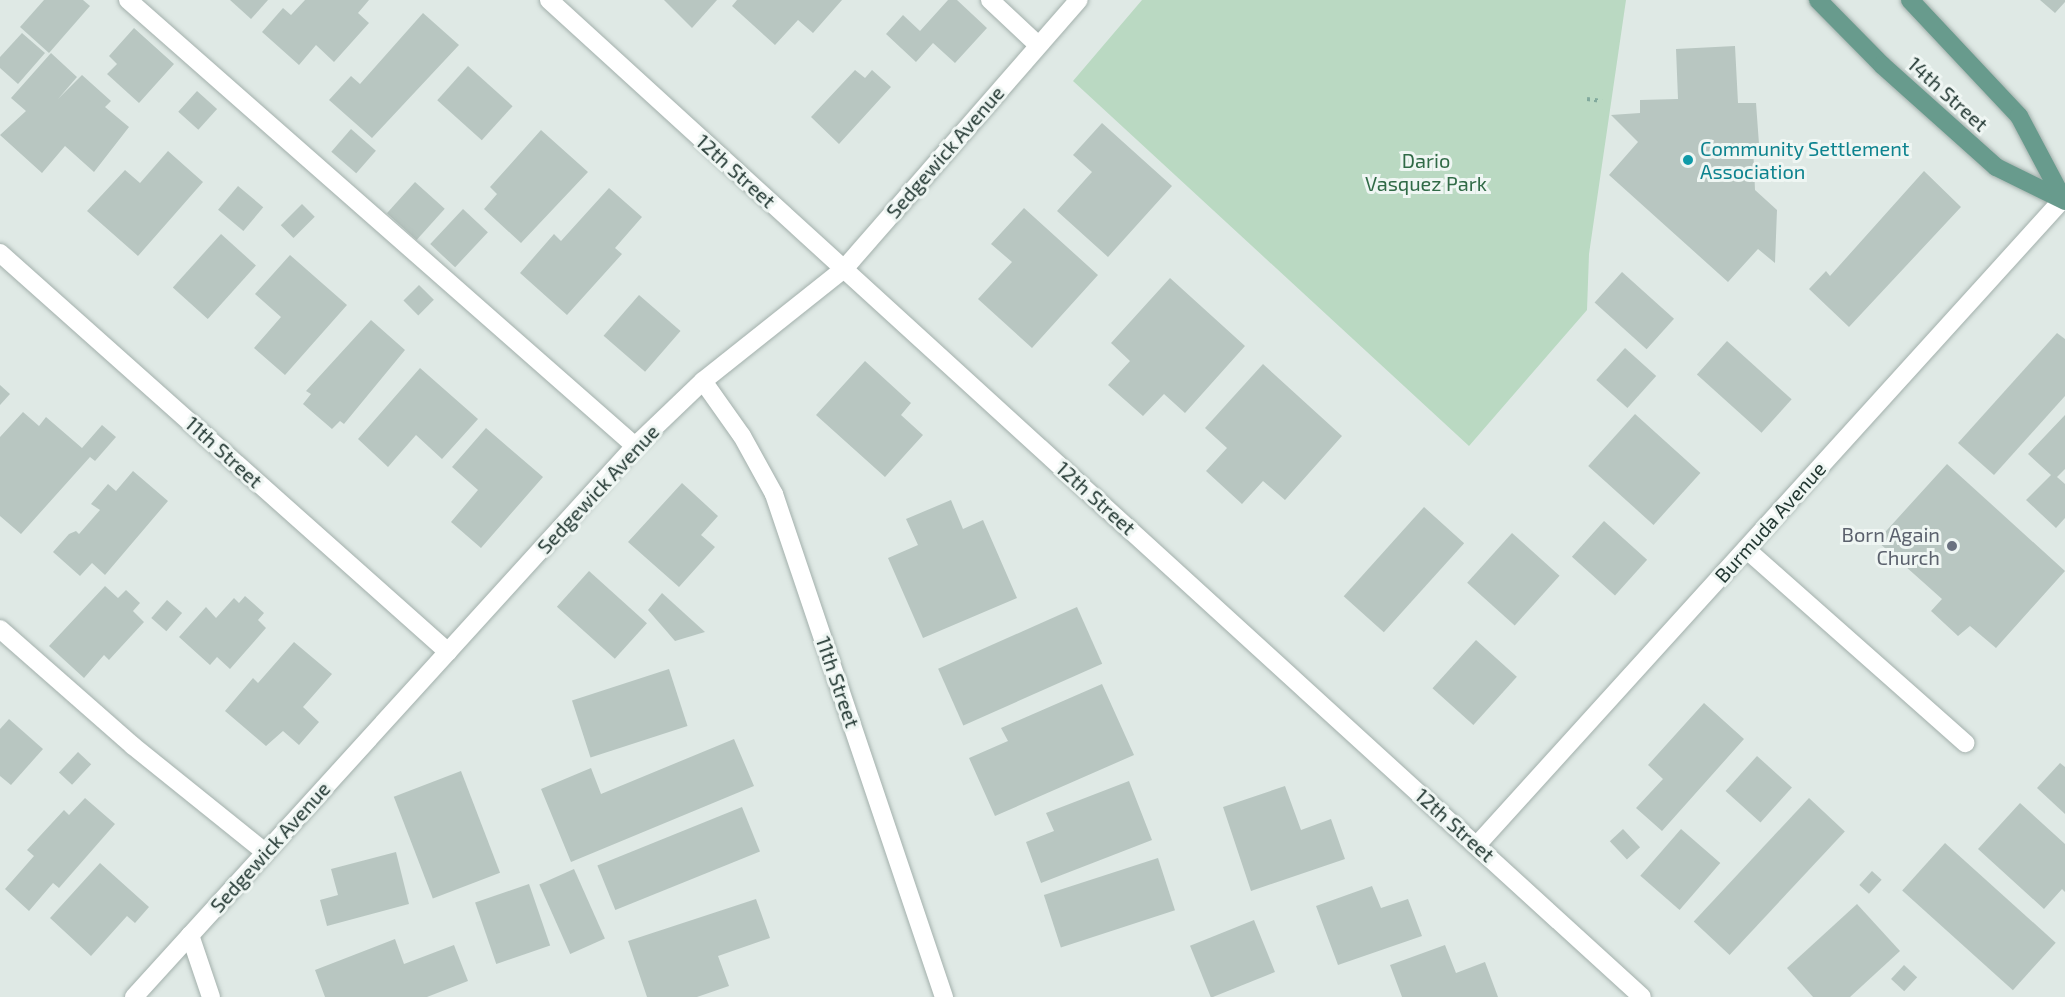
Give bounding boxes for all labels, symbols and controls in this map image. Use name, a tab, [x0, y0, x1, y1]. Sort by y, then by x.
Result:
street label: 14th Street	[1903, 52, 1993, 136]
street label: Sedgewick Avenue	[881, 81, 1009, 223]
street label: 12th Street	[691, 129, 781, 213]
place label: Community Settlement Association	[1700, 136, 1910, 183]
park label: Dario Vasquez Park	[1365, 149, 1487, 196]
marker: Community Settlement Association	[1681, 153, 1695, 167]
street label: 11th Street	[181, 411, 267, 493]
street label: Sedgewick Avenue	[532, 419, 664, 559]
street label: 12th Street	[1051, 456, 1141, 540]
street label: Burmuda Avenue	[1709, 457, 1831, 587]
place label: Born Again Church	[1841, 522, 1940, 569]
marker: Born Again Church	[1945, 539, 1959, 553]
street label: 11th Street	[811, 633, 865, 731]
street label: Sedgewick Avenue	[205, 777, 335, 917]
street label: 12th Street	[1410, 783, 1500, 867]

